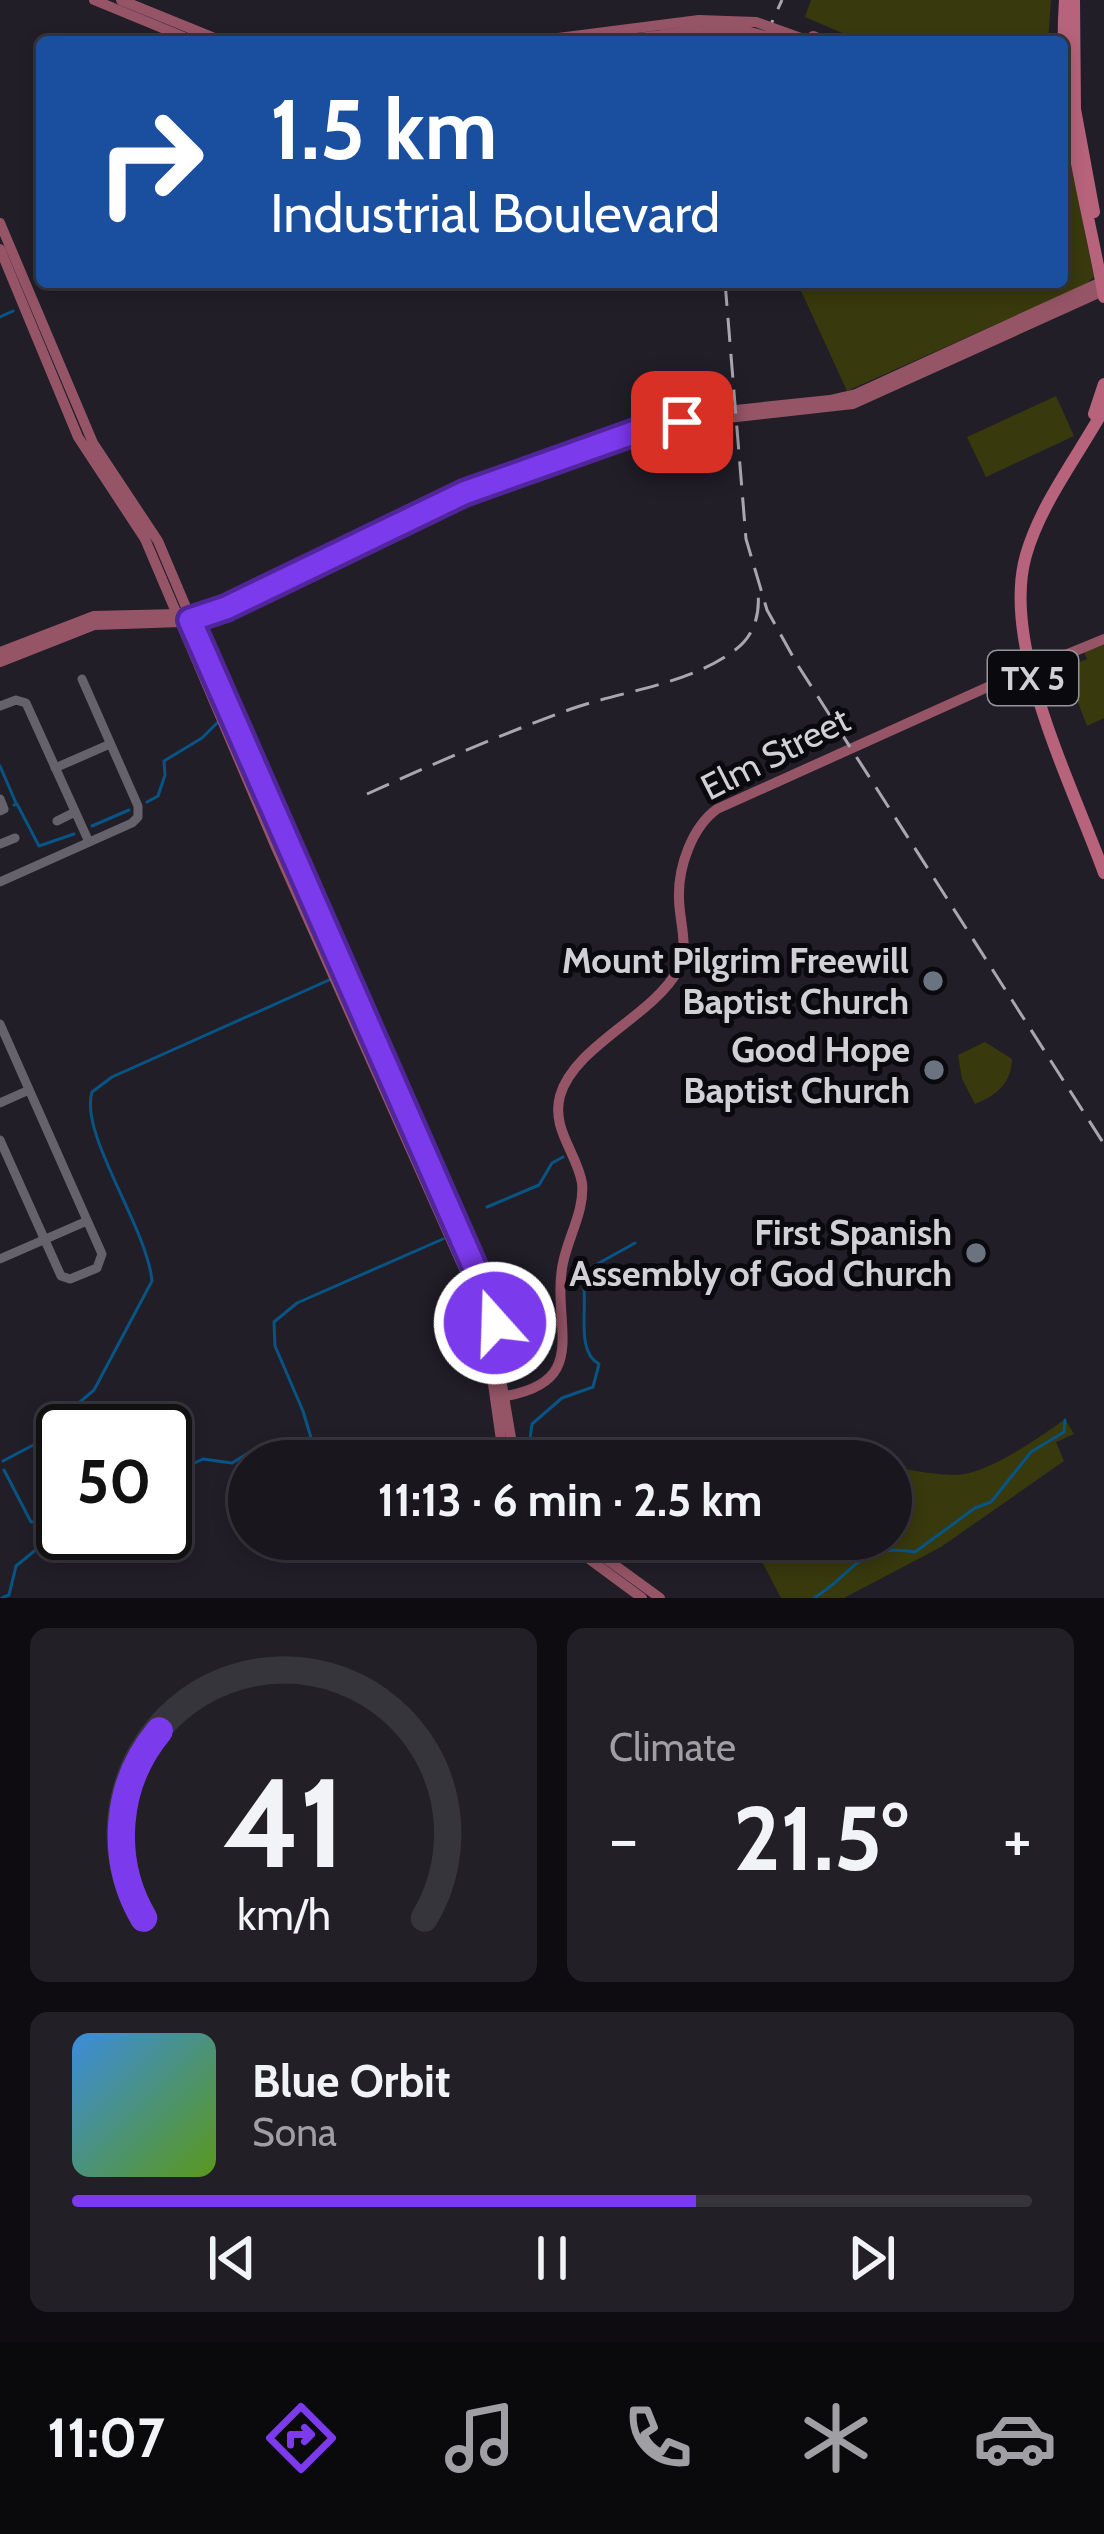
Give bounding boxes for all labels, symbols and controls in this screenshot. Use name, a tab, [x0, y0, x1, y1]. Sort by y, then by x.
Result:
text: 1.5 km	[270, 78, 497, 180]
icon: right	[72, 84, 228, 240]
text: Industrial Boulevard	[270, 180, 720, 246]
pin	[631, 371, 733, 473]
icon: arrive	[649, 389, 715, 455]
road number: TX 5	[988, 651, 1078, 705]
street label: Elm Street	[693, 697, 857, 809]
place label: Mount Pilgrim Freewill Baptist Church	[562, 938, 909, 1023]
marker: Mount Pilgrim Freewill Baptist Church	[920, 968, 946, 994]
place label: Good Hope Baptist Church	[683, 1027, 910, 1112]
marker: Good Hope Baptist Church	[921, 1057, 947, 1083]
place label: First Spanish Assembly of God Church	[569, 1210, 952, 1295]
marker: First Spanish Assembly of God Church	[963, 1240, 989, 1266]
position arrow	[432, 1260, 558, 1386]
speed limit sign: 50	[36, 1404, 192, 1560]
text: 11:13 · 6 min · 2.5 km	[378, 1473, 762, 1527]
text: Climate	[609, 1723, 736, 1771]
text: 41	[222, 1747, 345, 1898]
text: 21.5°	[733, 1783, 908, 1893]
text: −	[609, 1798, 638, 1879]
text: +	[1003, 1798, 1032, 1879]
text: km/h	[237, 1889, 330, 1941]
text: Blue Orbit	[252, 2054, 450, 2108]
text: Sona	[252, 2108, 337, 2156]
icon: previous	[199, 2225, 265, 2291]
icon: pause	[519, 2225, 585, 2291]
icon: next	[839, 2225, 905, 2291]
icon: directions	[259, 2396, 343, 2480]
icon: music	[438, 2396, 522, 2480]
icon: phone	[616, 2396, 700, 2480]
icon: climate	[794, 2396, 878, 2480]
icon: car	[973, 2396, 1057, 2480]
text: 11:07	[47, 2405, 165, 2471]

